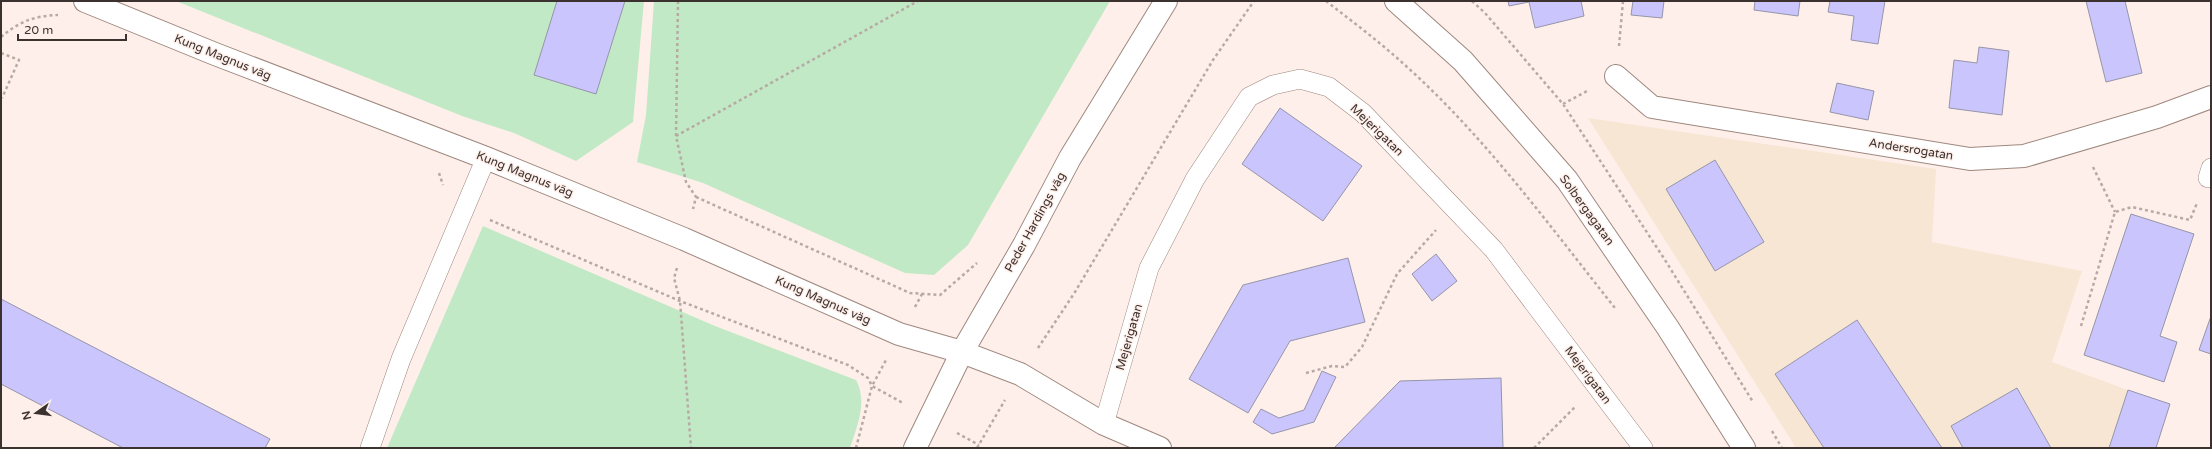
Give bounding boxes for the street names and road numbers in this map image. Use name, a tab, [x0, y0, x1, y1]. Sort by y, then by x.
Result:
street label: Kung Magnus väg	[172, 31, 274, 83]
street label: Mejerigatan	[1348, 101, 1406, 159]
street label: Andersrogatan	[1868, 135, 1954, 163]
street label: Kung Magnus väg	[474, 148, 576, 200]
street label: Peder Hardings väg	[1002, 170, 1068, 274]
street label: Solbergagatan	[1557, 172, 1617, 248]
street label: Kung Magnus väg	[773, 273, 873, 327]
street label: Mejerigatan	[1113, 302, 1145, 372]
street label: Mejerigatan	[1562, 343, 1614, 407]

